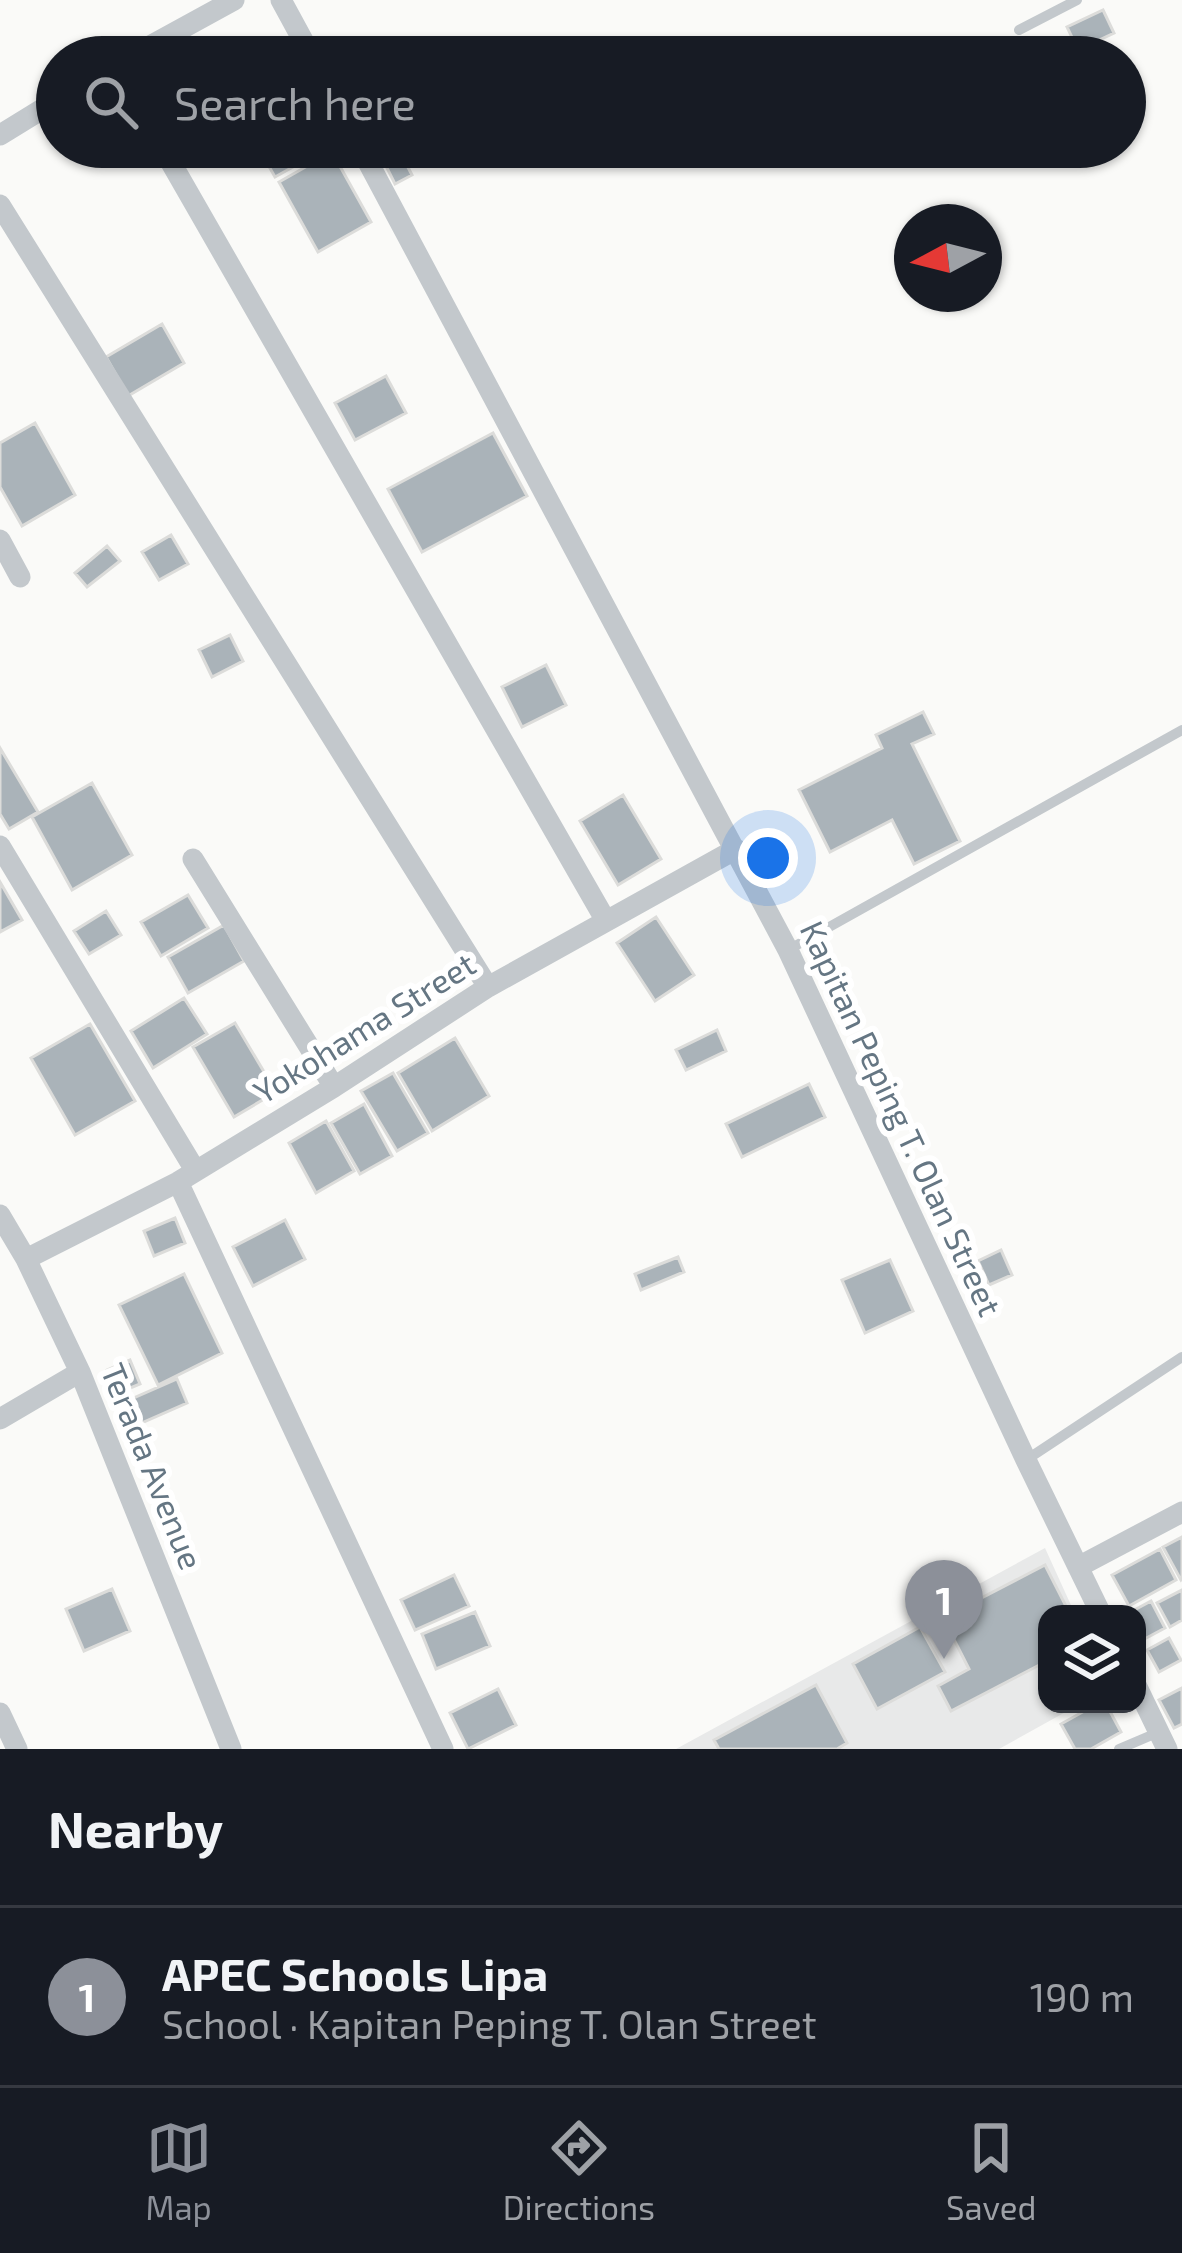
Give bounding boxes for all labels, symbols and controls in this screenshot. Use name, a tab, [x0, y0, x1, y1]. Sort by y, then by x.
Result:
search box	[36, 36, 1146, 168]
icon: search	[78, 69, 144, 135]
text: Search here	[174, 75, 416, 129]
north arrow	[894, 204, 1002, 312]
your location	[738, 828, 798, 888]
street label: Kapitan Peping T. Olan Street	[793, 914, 1011, 1322]
street label: Yokohama Street	[246, 943, 482, 1111]
street label: Terada Avenue	[93, 1357, 213, 1575]
pin: 1	[905, 1560, 983, 1659]
map controls	[1038, 1605, 1146, 1713]
button: layers	[1038, 1605, 1146, 1713]
text: Nearby	[48, 1797, 223, 1858]
text: APEC Schools Lipa	[162, 1946, 548, 2000]
text: 1	[79, 1973, 95, 2020]
text: 190 m	[1030, 1973, 1134, 2020]
text: School · Kapitan Peping T. Olan Street	[162, 2000, 817, 2047]
tab: Map	[146, 2115, 212, 2227]
tab: Directions	[503, 2115, 655, 2227]
tab: Saved	[946, 2115, 1036, 2227]

